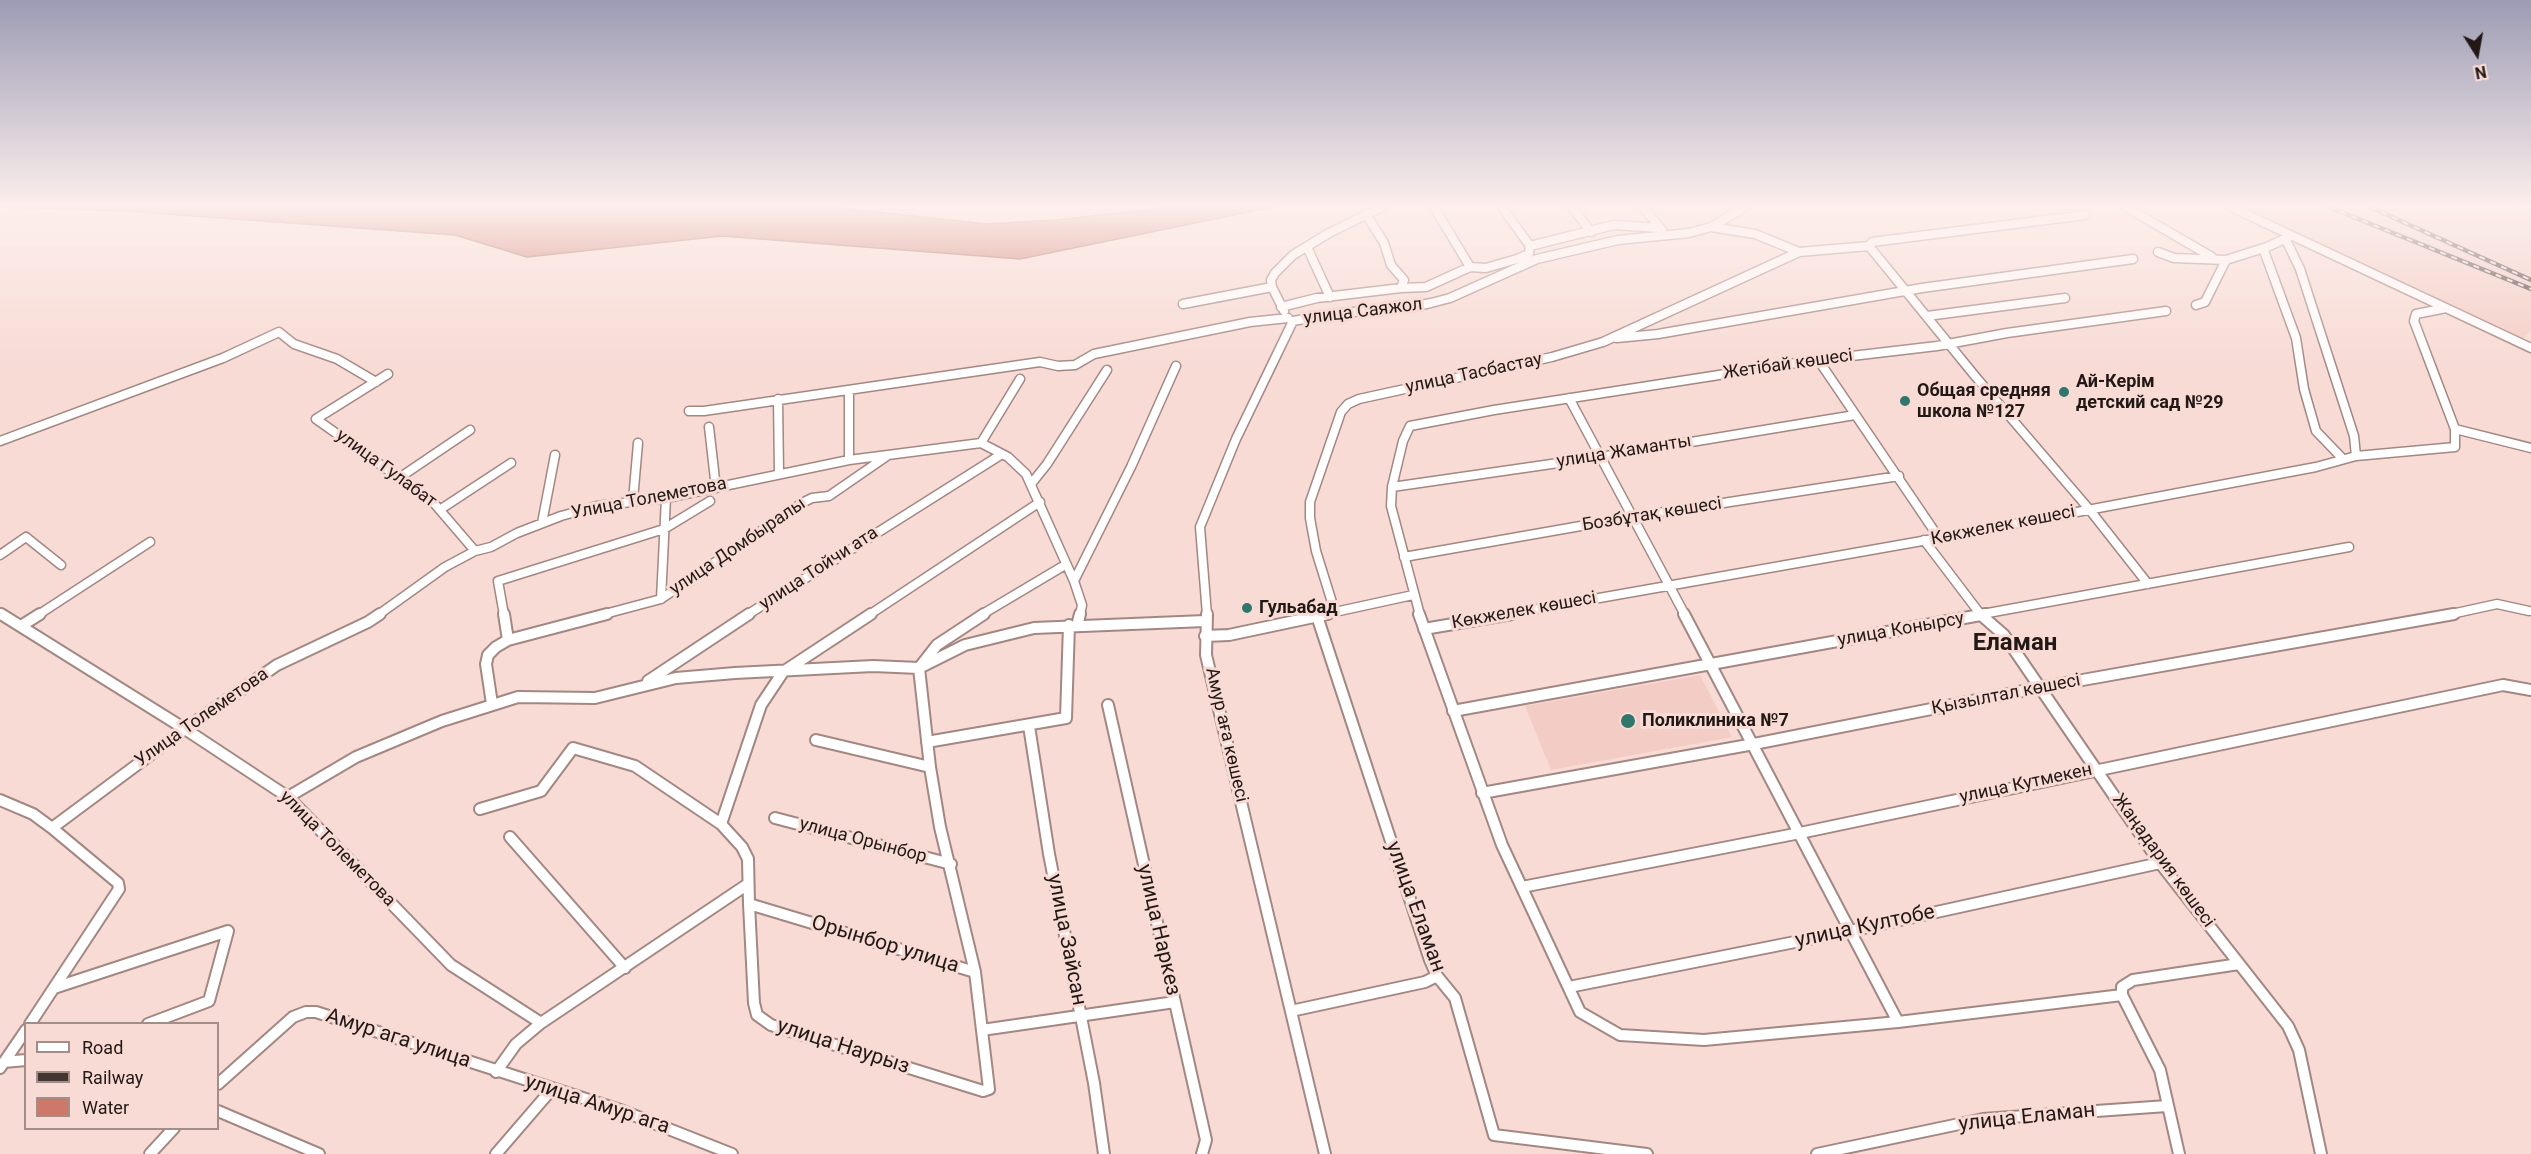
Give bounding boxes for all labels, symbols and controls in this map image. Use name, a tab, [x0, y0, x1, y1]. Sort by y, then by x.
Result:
north arrow	[2447, 24, 2507, 84]
text: N	[2473, 62, 2488, 83]
street label: улица Саяжол	[1302, 294, 1424, 330]
street label: Жетібай көшесі	[1722, 345, 1854, 385]
street label: улица Тасбастау	[1404, 349, 1544, 399]
place label: Ай-Керім детский сад №29	[2076, 371, 2224, 413]
place label: Общая средняя школа №127	[1917, 380, 2051, 422]
marker: Ай-Керім детский сад №29	[2057, 385, 2071, 399]
marker: Общая средняя школа №127	[1898, 394, 1912, 408]
street label: улица Гулабат	[331, 425, 441, 513]
street label: улица Жаманты	[1555, 431, 1693, 473]
street label: Улица Толеметова	[569, 473, 729, 525]
street label: Бозбұтақ көшесі	[1581, 493, 1723, 537]
street label: улица Домбыралы	[666, 494, 810, 600]
street label: Көкжелек көшесі	[1929, 501, 2077, 551]
street label: улица Тойчи ата	[756, 523, 882, 615]
street label: Көкжелек көшесі	[1450, 588, 1598, 634]
place label: Гульабад	[1259, 597, 1338, 619]
marker: Гульабад	[1240, 601, 1254, 615]
street label: улица Конырсу	[1836, 608, 1966, 652]
district label: Еламан	[1973, 630, 2057, 658]
street label: Улица Толеметова	[131, 664, 273, 772]
street label: Амур аға көшесі	[1200, 666, 1252, 804]
street label: Қызылтал көшесі	[1930, 670, 2082, 720]
place label: Поликлиника №7	[1642, 710, 1789, 732]
marker: Поликлиника №7	[1619, 712, 1637, 730]
street label: улица Кутмекен	[1958, 759, 2094, 809]
street label: улица Толеметова	[274, 786, 400, 912]
street label: Жаңадария көшесі	[2107, 790, 2219, 932]
street label: улица Орынбор	[797, 814, 929, 868]
street label: улица Еламан	[1380, 838, 1450, 976]
street label: улица Наркез	[1131, 862, 1185, 998]
street label: улица Зайсан	[1041, 872, 1091, 1008]
street label: улица Култобе	[1793, 900, 1937, 954]
street label: Орынбор улица	[808, 911, 962, 979]
street label: Амур ага улица	[322, 1004, 474, 1074]
street label: улица Наурыз	[774, 1014, 912, 1080]
legend	[24, 1022, 219, 1130]
text: Road	[82, 1037, 123, 1058]
text: Railway	[82, 1067, 143, 1088]
street label: улица Амур ага	[521, 1070, 673, 1140]
text: Water	[82, 1097, 129, 1118]
street label: улица Еламан	[1957, 1098, 2097, 1138]

